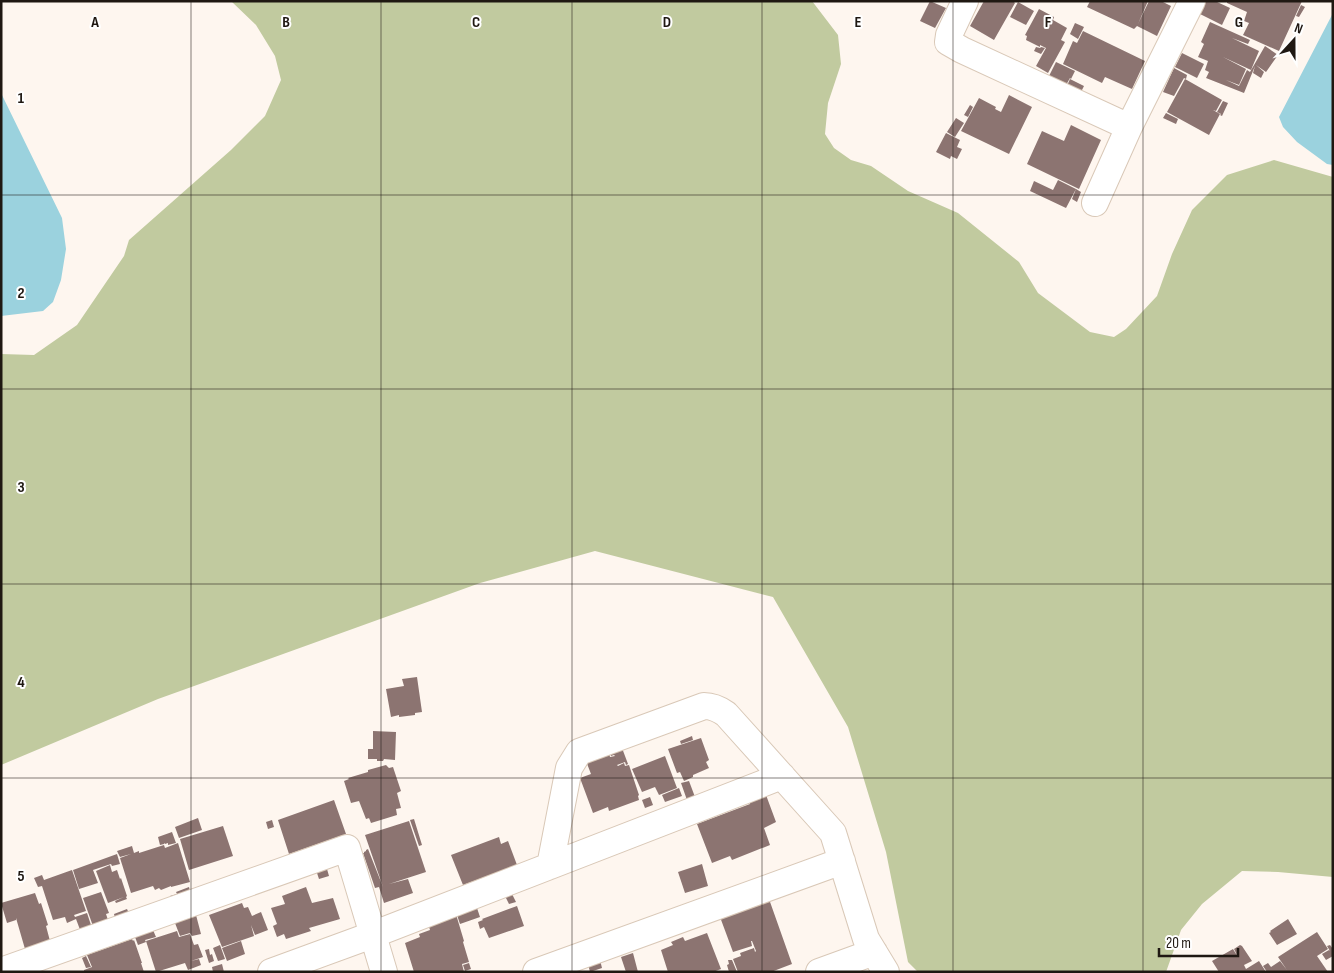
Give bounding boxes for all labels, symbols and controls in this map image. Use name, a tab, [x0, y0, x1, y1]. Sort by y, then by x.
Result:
text: A	[90, 13, 99, 32]
text: B	[282, 13, 290, 32]
text: C	[472, 13, 480, 32]
text: D	[663, 13, 671, 32]
text: E	[855, 13, 862, 32]
text: F	[1045, 13, 1052, 32]
text: G	[1235, 13, 1243, 32]
north arrow	[1269, 15, 1319, 65]
text: N	[1292, 19, 1305, 38]
text: 1	[18, 89, 25, 108]
text: 2	[17, 284, 25, 303]
text: 3	[17, 478, 25, 497]
text: 4	[17, 673, 25, 692]
text: 5	[17, 867, 25, 886]
scale bar	[1159, 926, 1238, 958]
text: 20 m	[1166, 934, 1191, 953]

